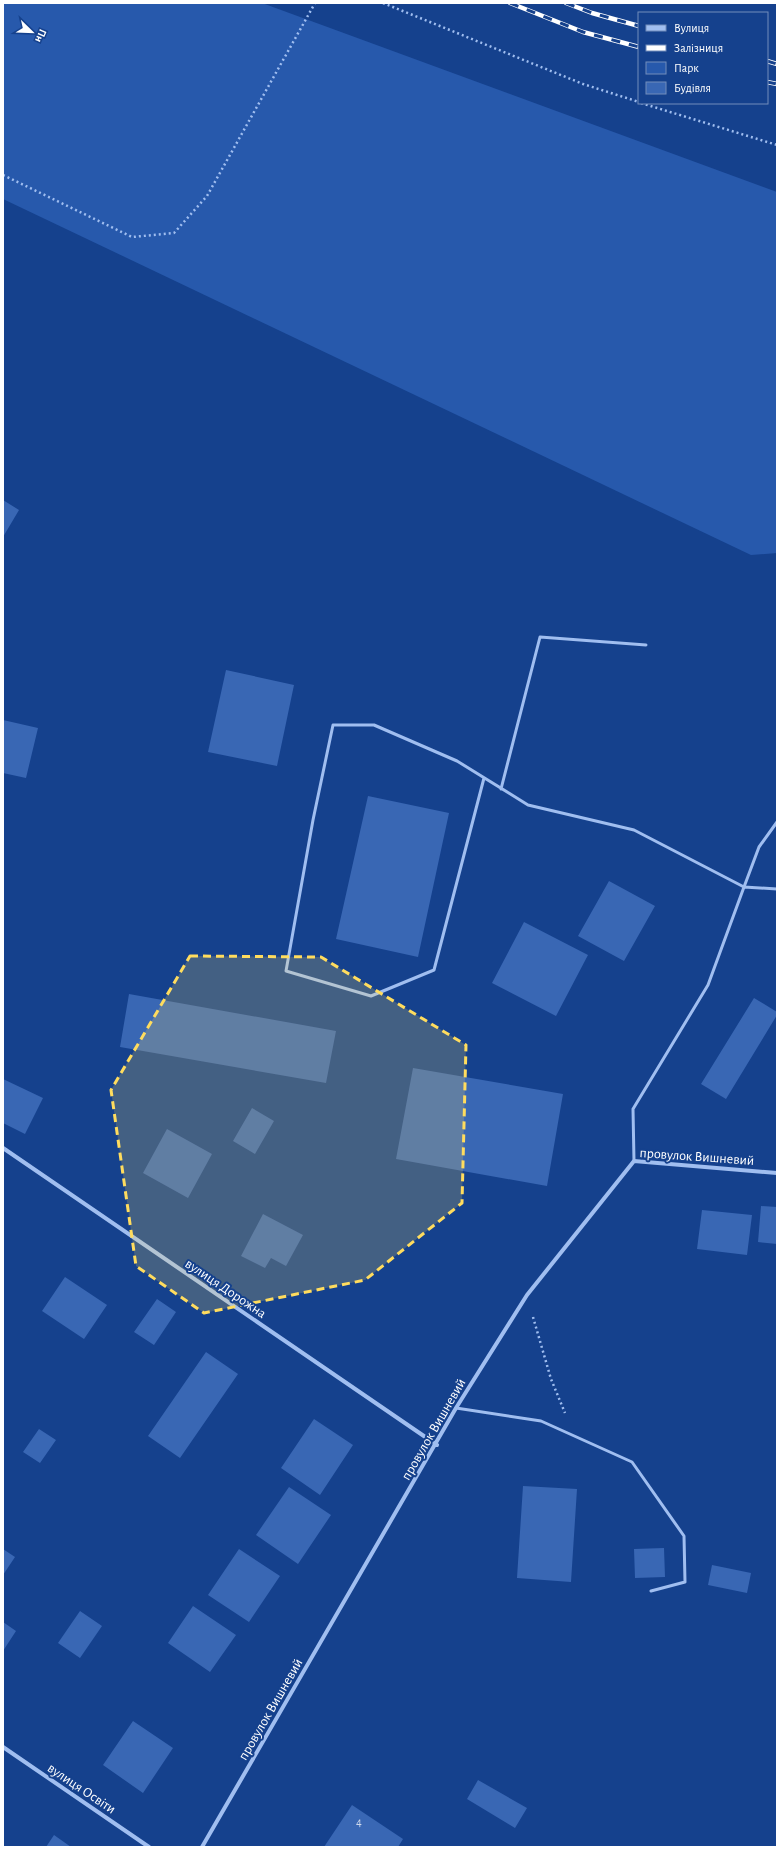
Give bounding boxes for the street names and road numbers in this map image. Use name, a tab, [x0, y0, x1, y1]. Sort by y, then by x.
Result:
street label: провулок Вишневий	[639, 1146, 755, 1168]
street label: вулиця Дорожна	[182, 1257, 269, 1321]
street label: провулок Вишневий	[399, 1376, 469, 1483]
street label: провулок Вишневий	[236, 1656, 306, 1763]
street label: вулиця Освіти	[45, 1761, 118, 1817]

